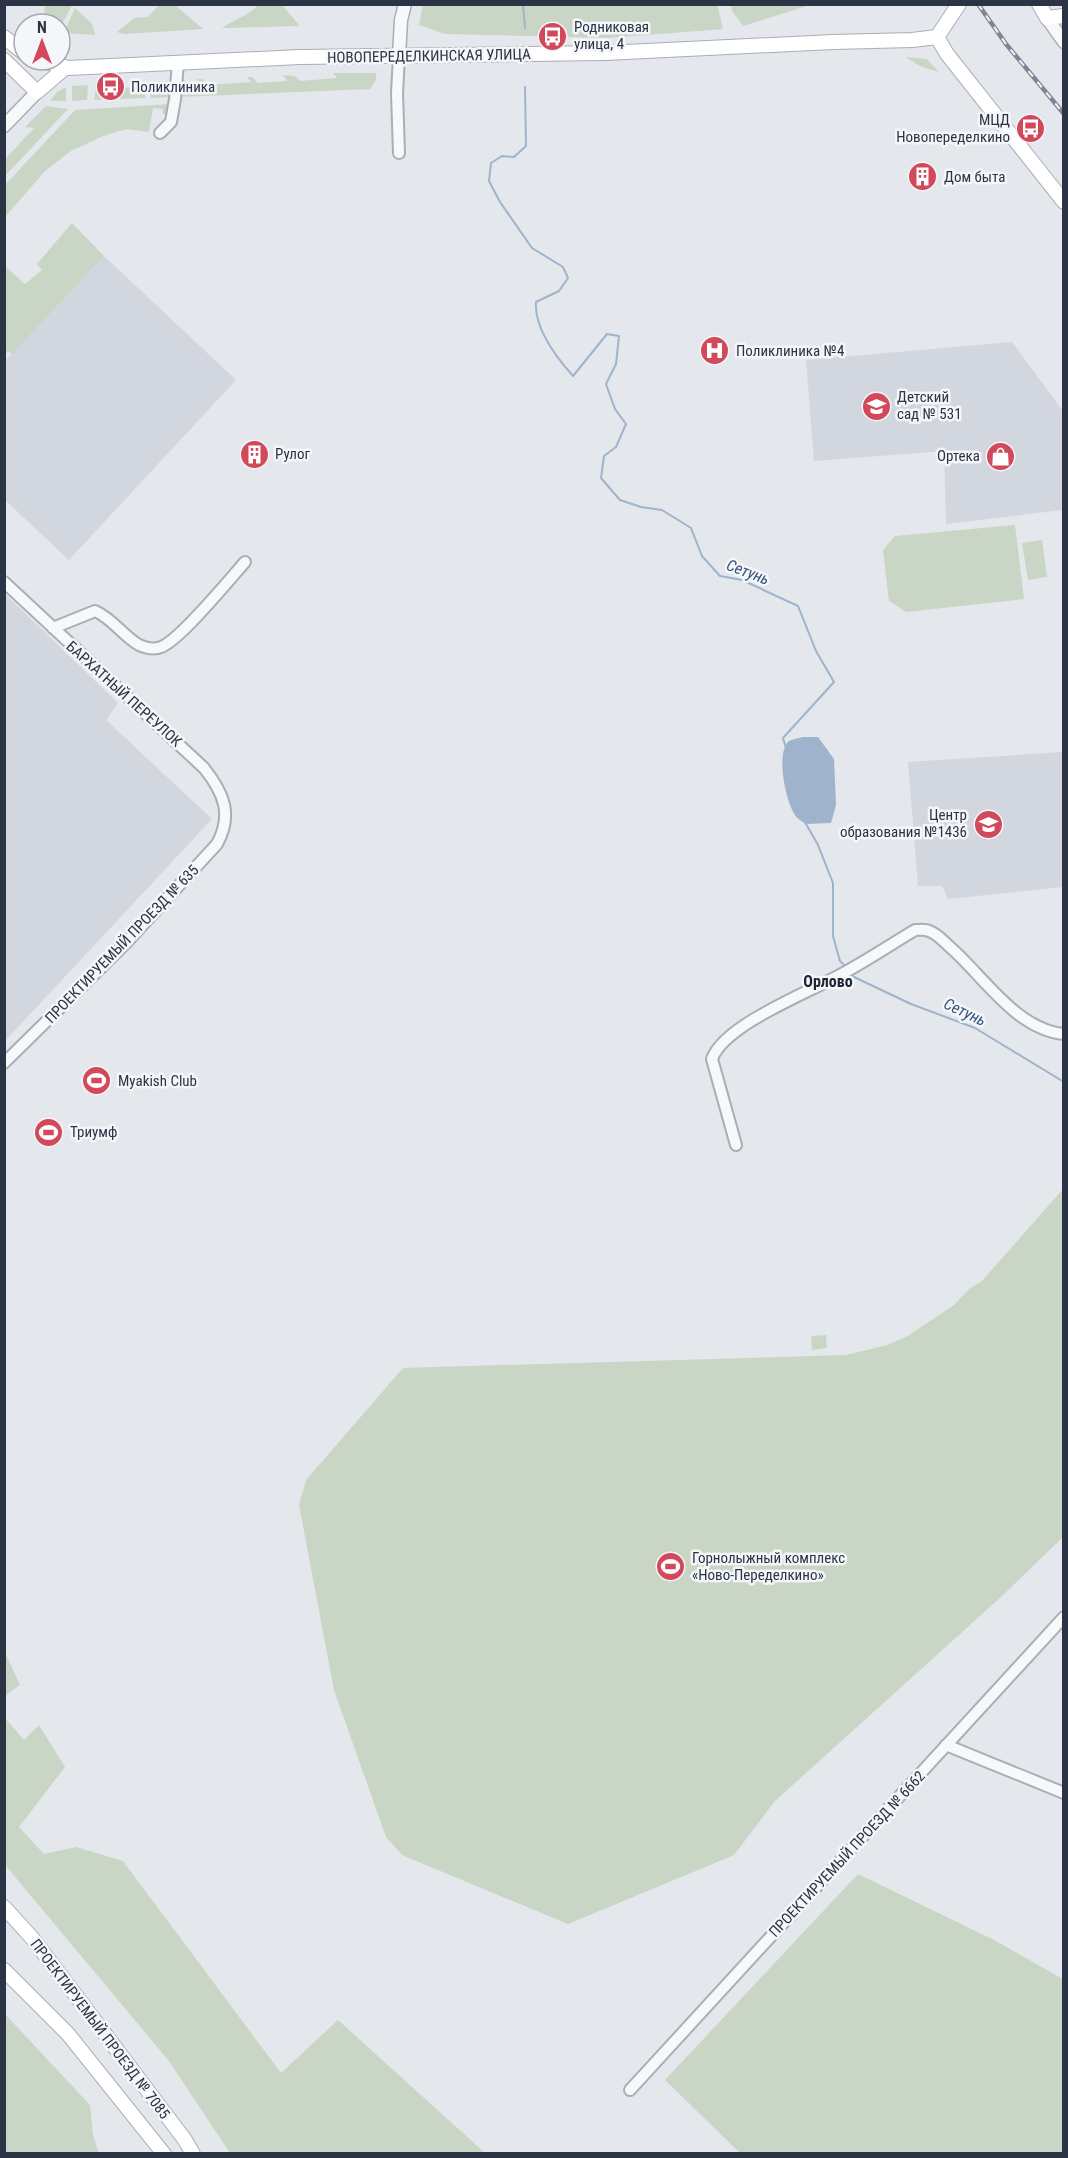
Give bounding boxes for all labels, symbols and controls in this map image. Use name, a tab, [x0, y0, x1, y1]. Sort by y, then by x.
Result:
north arrow	[12, 12, 72, 72]
text: N	[37, 18, 47, 37]
place label: Родниковая улица, 4	[574, 18, 649, 53]
bus stop icon: Родниковая улица, 4	[537, 20, 569, 52]
street label: НОВОПЕРЕДЕЛКИНСКАЯ УЛИЦА	[327, 45, 531, 67]
bus stop icon: Поликлиника	[94, 71, 126, 103]
place label: Поликлиника	[131, 78, 215, 96]
place label: МЦД Новопеределкино	[896, 111, 1010, 146]
bus stop icon: МЦД Новопеределкино	[1015, 113, 1047, 145]
building icon: Дом быта	[907, 161, 939, 193]
place label: Дом быта	[944, 168, 1006, 186]
hospital icon: Поликлиника №4	[699, 335, 731, 367]
place label: Поликлиника №4	[736, 342, 844, 360]
place label: Детский сад № 531	[897, 388, 962, 423]
school or university icon: Детский сад № 531	[860, 390, 892, 422]
building icon: Рулог	[238, 438, 270, 470]
shop icon: Ортека	[985, 440, 1017, 472]
place label: Рулог	[275, 445, 311, 463]
place label: Ортека	[937, 447, 980, 465]
water label: Сетунь	[724, 555, 772, 589]
street label: БАРХАТНЫЙ ПЕРЕУЛОК	[63, 637, 186, 751]
place label: Центр образования №1436	[840, 806, 967, 841]
school or university icon: Центр образования №1436	[972, 808, 1004, 840]
street label: ПРОЕКТИРУЕМЫЙ ПРОЕЗД № 635	[41, 861, 203, 1027]
district label: Орлово	[803, 972, 853, 991]
water label: Сетунь	[941, 994, 989, 1030]
sports icon: Myakish Club	[81, 1065, 113, 1097]
place label: Myakish Club	[118, 1072, 197, 1090]
sports icon: Триумф	[33, 1116, 65, 1148]
place label: Триумф	[70, 1123, 117, 1141]
place label: Горнолыжный комплекс «Ново-Переделкино»	[692, 1549, 845, 1584]
sports icon: Горнолыжный комплекс «Ново-Переделкино»	[655, 1551, 687, 1583]
street label: ПРОЕКТИРУЕМЫЙ ПРОЕЗД № 6662	[765, 1767, 929, 1941]
street label: ПРОЕКТИРУЕМЫЙ ПРОЕЗД № 7085	[26, 1936, 174, 2122]

